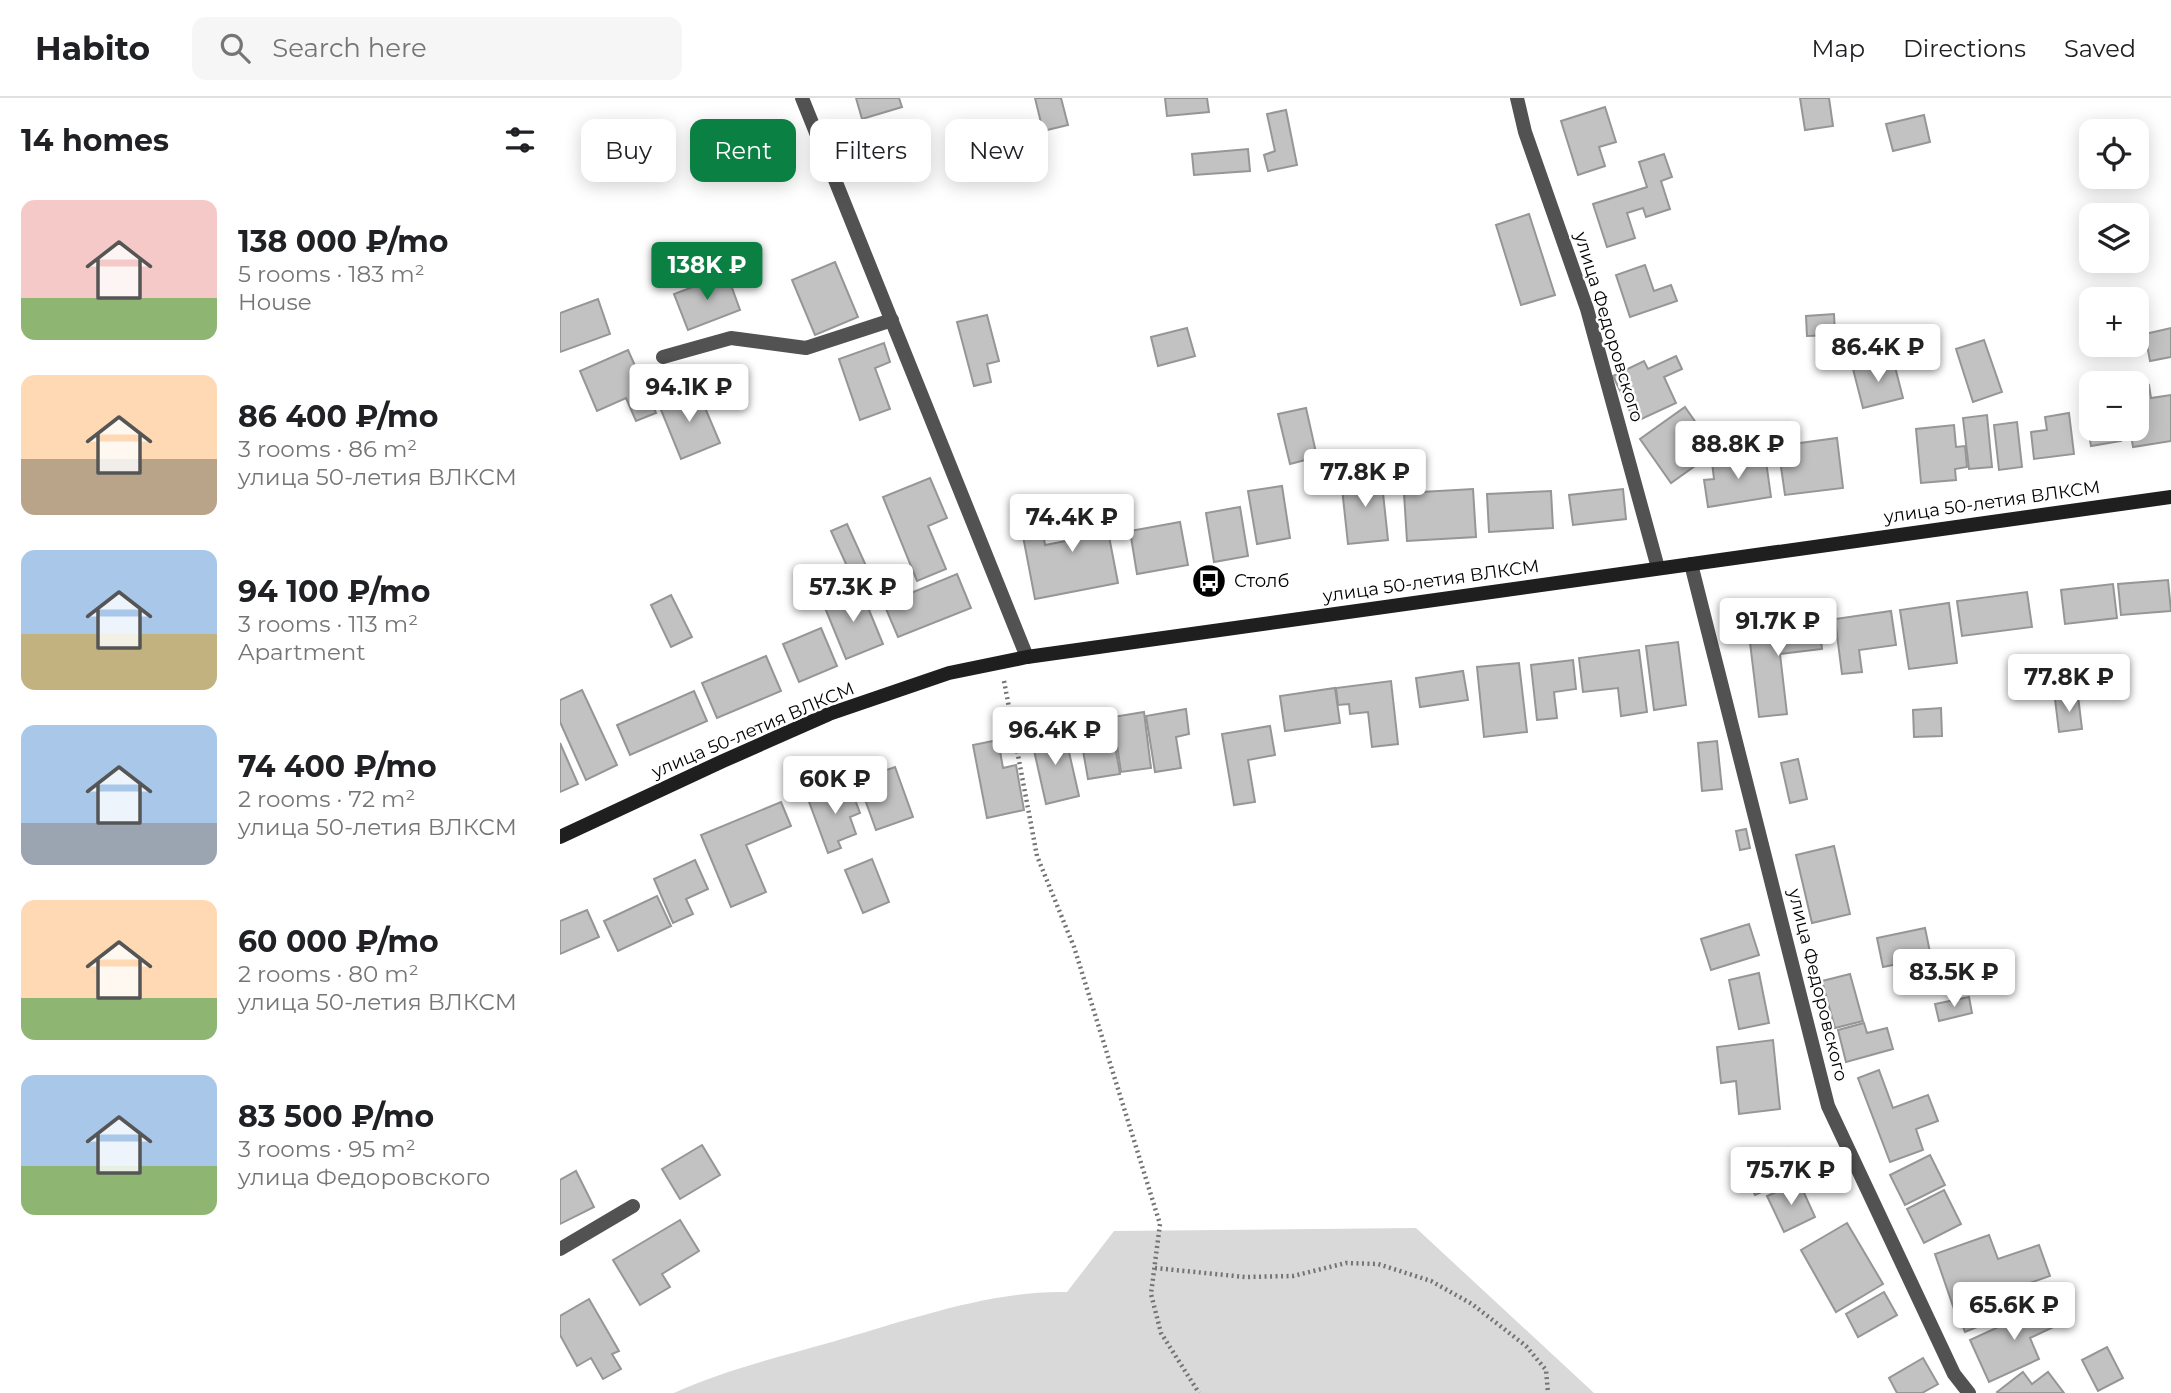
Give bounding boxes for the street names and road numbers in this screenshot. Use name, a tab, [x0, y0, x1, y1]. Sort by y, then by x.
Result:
street label: улица Федоровского	[1569, 228, 1648, 425]
street label: улица 50-летия ВЛКСМ	[1881, 476, 2102, 528]
street label: улица 50-летия ВЛКСМ	[1320, 555, 1541, 607]
street label: улица 50-летия ВЛКСМ	[647, 677, 858, 783]
street label: улица Федоровского	[1783, 886, 1853, 1084]

